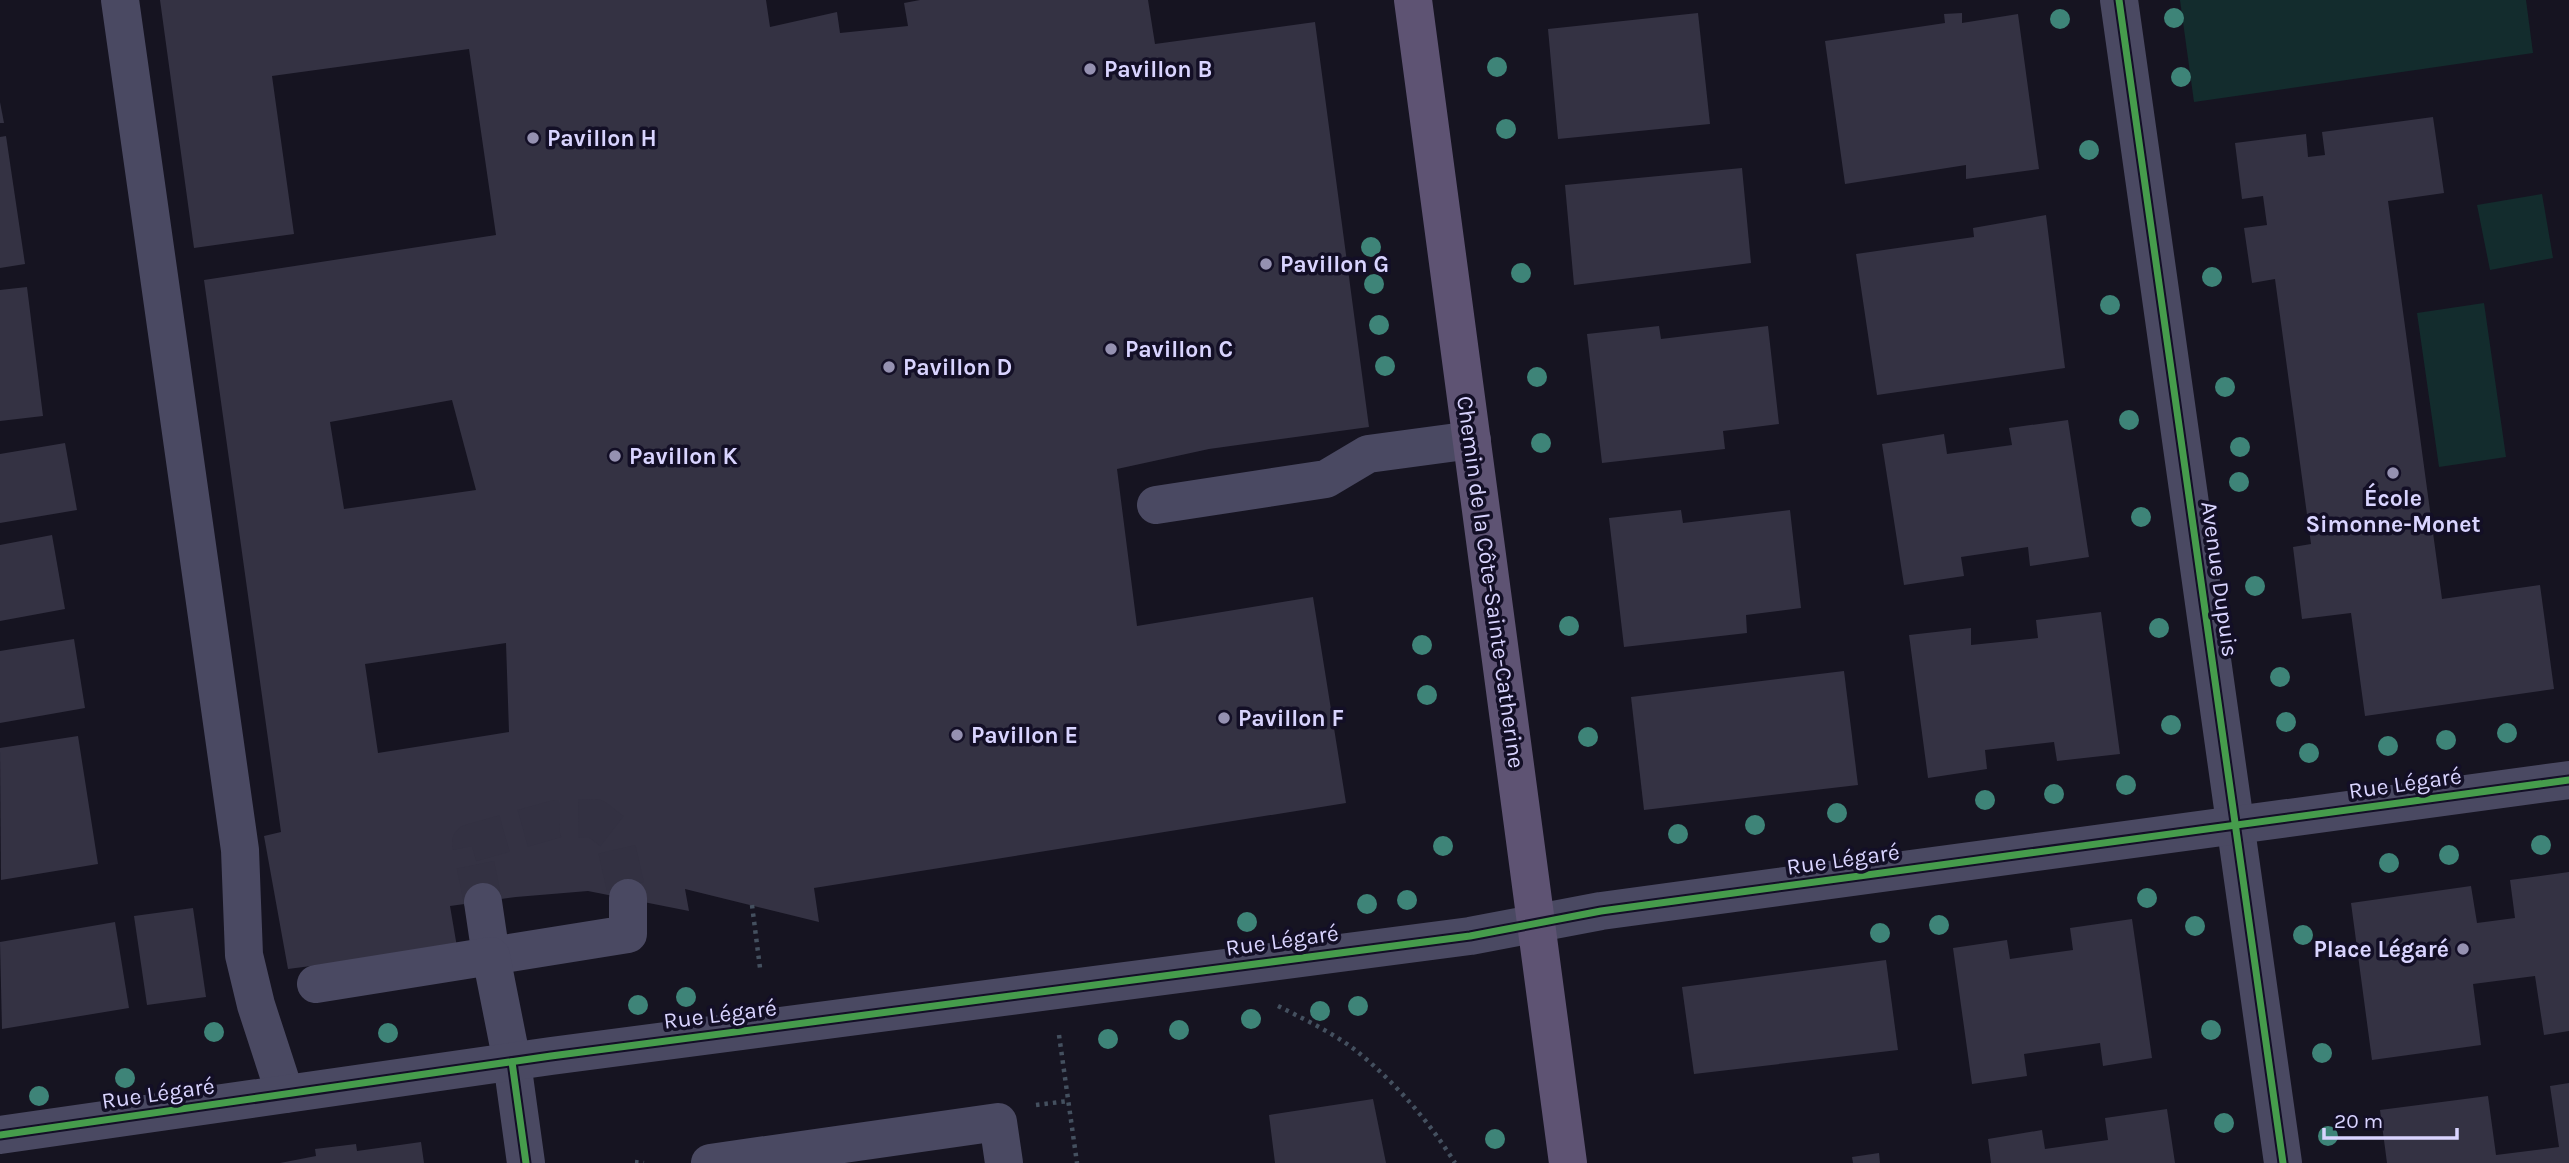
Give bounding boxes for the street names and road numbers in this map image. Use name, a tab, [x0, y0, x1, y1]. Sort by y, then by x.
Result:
street label: Chemin de la Côte-Sainte-Catherine	[1451, 394, 1530, 770]
street label: Avenue Dupuis	[2195, 500, 2244, 658]
street label: Rue Légaré	[2347, 762, 2463, 805]
street label: Rue Légaré	[1785, 838, 1901, 881]
street label: Rue Légaré	[1224, 919, 1340, 962]
street label: Rue Légaré	[662, 994, 778, 1035]
street label: Rue Légaré	[100, 1072, 216, 1115]

